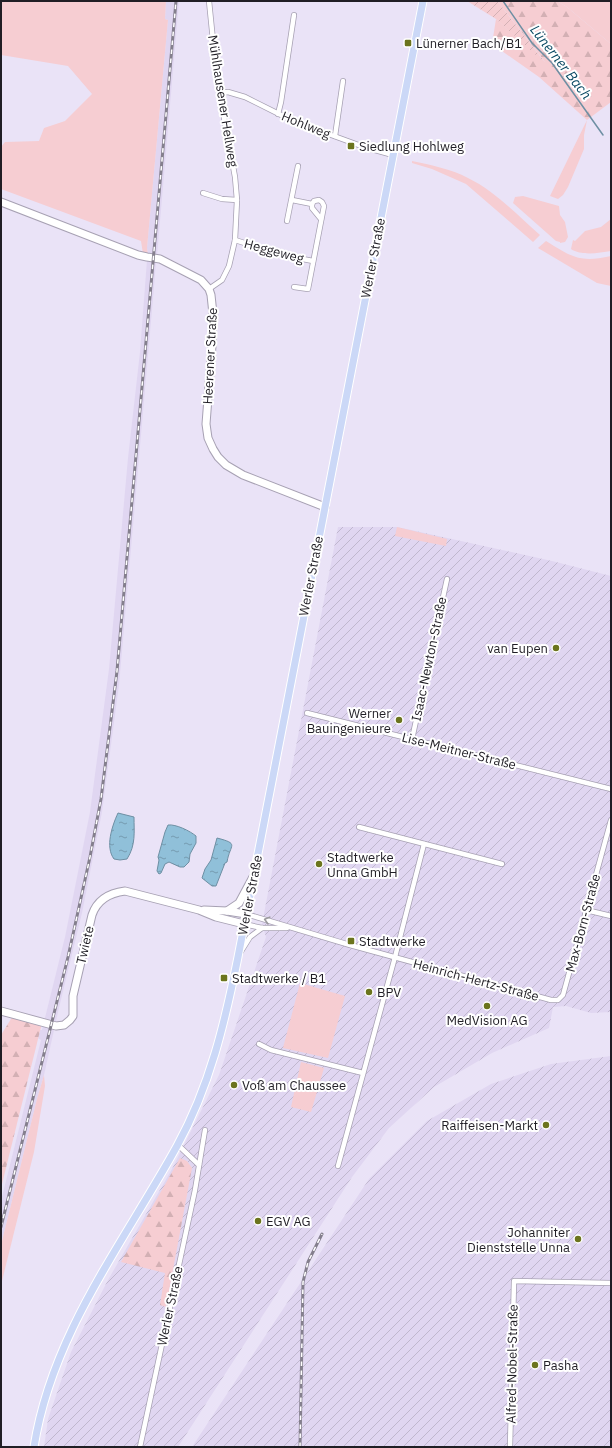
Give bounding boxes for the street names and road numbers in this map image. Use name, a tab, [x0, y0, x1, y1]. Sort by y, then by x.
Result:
street label: Mühlhausener Hellweg	[204, 34, 242, 168]
street label: Hohlweg	[279, 108, 333, 143]
street label: Werler Straße	[357, 217, 389, 299]
street label: Heggeweg	[242, 235, 306, 267]
street label: Heerener Straße	[199, 307, 221, 405]
street label: Werler Straße	[295, 535, 327, 617]
street label: Isaac-Newton-Straße	[408, 595, 450, 723]
street label: Lise-Meitner-Straße	[400, 729, 518, 773]
street label: Werler Straße	[234, 854, 266, 936]
street label: Max-Born-Straße	[562, 872, 604, 974]
street label: Twiete	[72, 924, 98, 966]
street label: Heinrich-Hertz-Straße	[411, 955, 541, 1005]
street label: Werler Straße	[153, 1265, 187, 1347]
street label: Alfred-Nobel-Straße	[502, 1304, 522, 1424]

